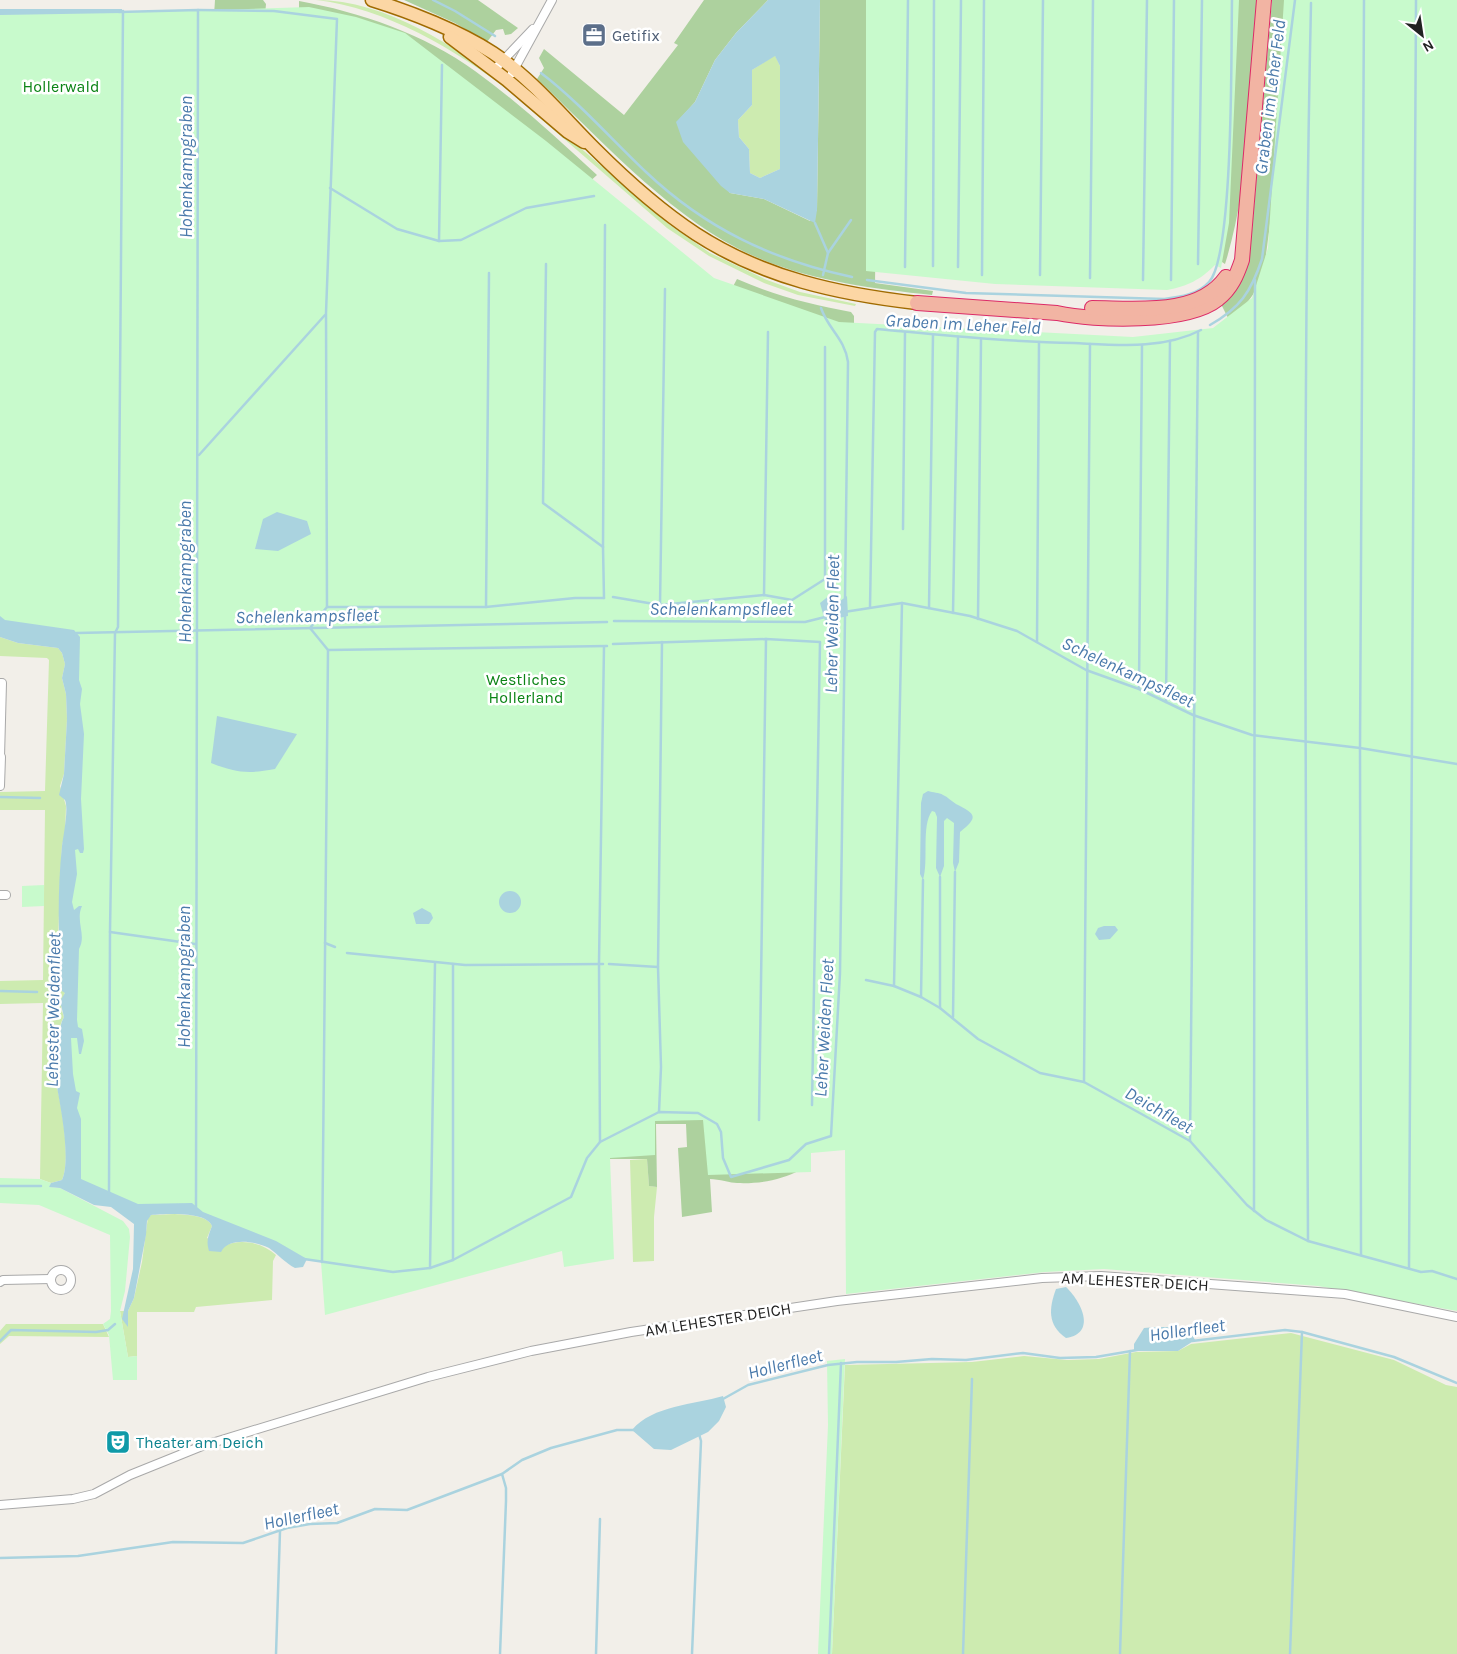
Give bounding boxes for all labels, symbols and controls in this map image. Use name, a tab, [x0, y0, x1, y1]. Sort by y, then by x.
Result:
north arrow	[1397, 10, 1447, 60]
water label: Graben im Leher Feld	[1250, 18, 1290, 176]
office icon: Getifix	[581, 22, 607, 48]
place label: Getifix	[612, 26, 660, 45]
text: N	[1420, 36, 1437, 56]
park label: Hollerwald	[23, 77, 99, 96]
water label: Hohenkampgraben	[175, 96, 197, 238]
water label: Graben im Leher Feld	[885, 309, 1042, 339]
water label: Hohenkampgraben	[174, 501, 196, 643]
water label: Leher Weiden Fleet	[820, 554, 844, 693]
water label: Schelenkampsfleet	[649, 598, 794, 620]
water label: Schelenkampsfleet	[235, 604, 380, 628]
water label: Schelenkampsfleet	[1058, 632, 1198, 713]
park label: Westliches Hollerland	[486, 670, 566, 707]
water label: Hohenkampgraben	[173, 906, 195, 1048]
water label: Lehester Weidenfleet	[41, 932, 65, 1088]
water label: Leher Weiden Fleet	[809, 957, 839, 1098]
water label: Deichfleet	[1121, 1082, 1198, 1139]
street label: AM LEHESTER DEICH	[1061, 1268, 1209, 1295]
street label: AM LEHESTER DEICH	[644, 1299, 792, 1340]
water label: Hollerfleet	[1148, 1314, 1227, 1346]
water label: Hollerfleet	[745, 1344, 825, 1384]
theatre icon: Theater am Deich	[105, 1429, 131, 1455]
place label: Theater am Deich	[136, 1433, 264, 1452]
water label: Hollerfleet	[261, 1497, 341, 1535]

